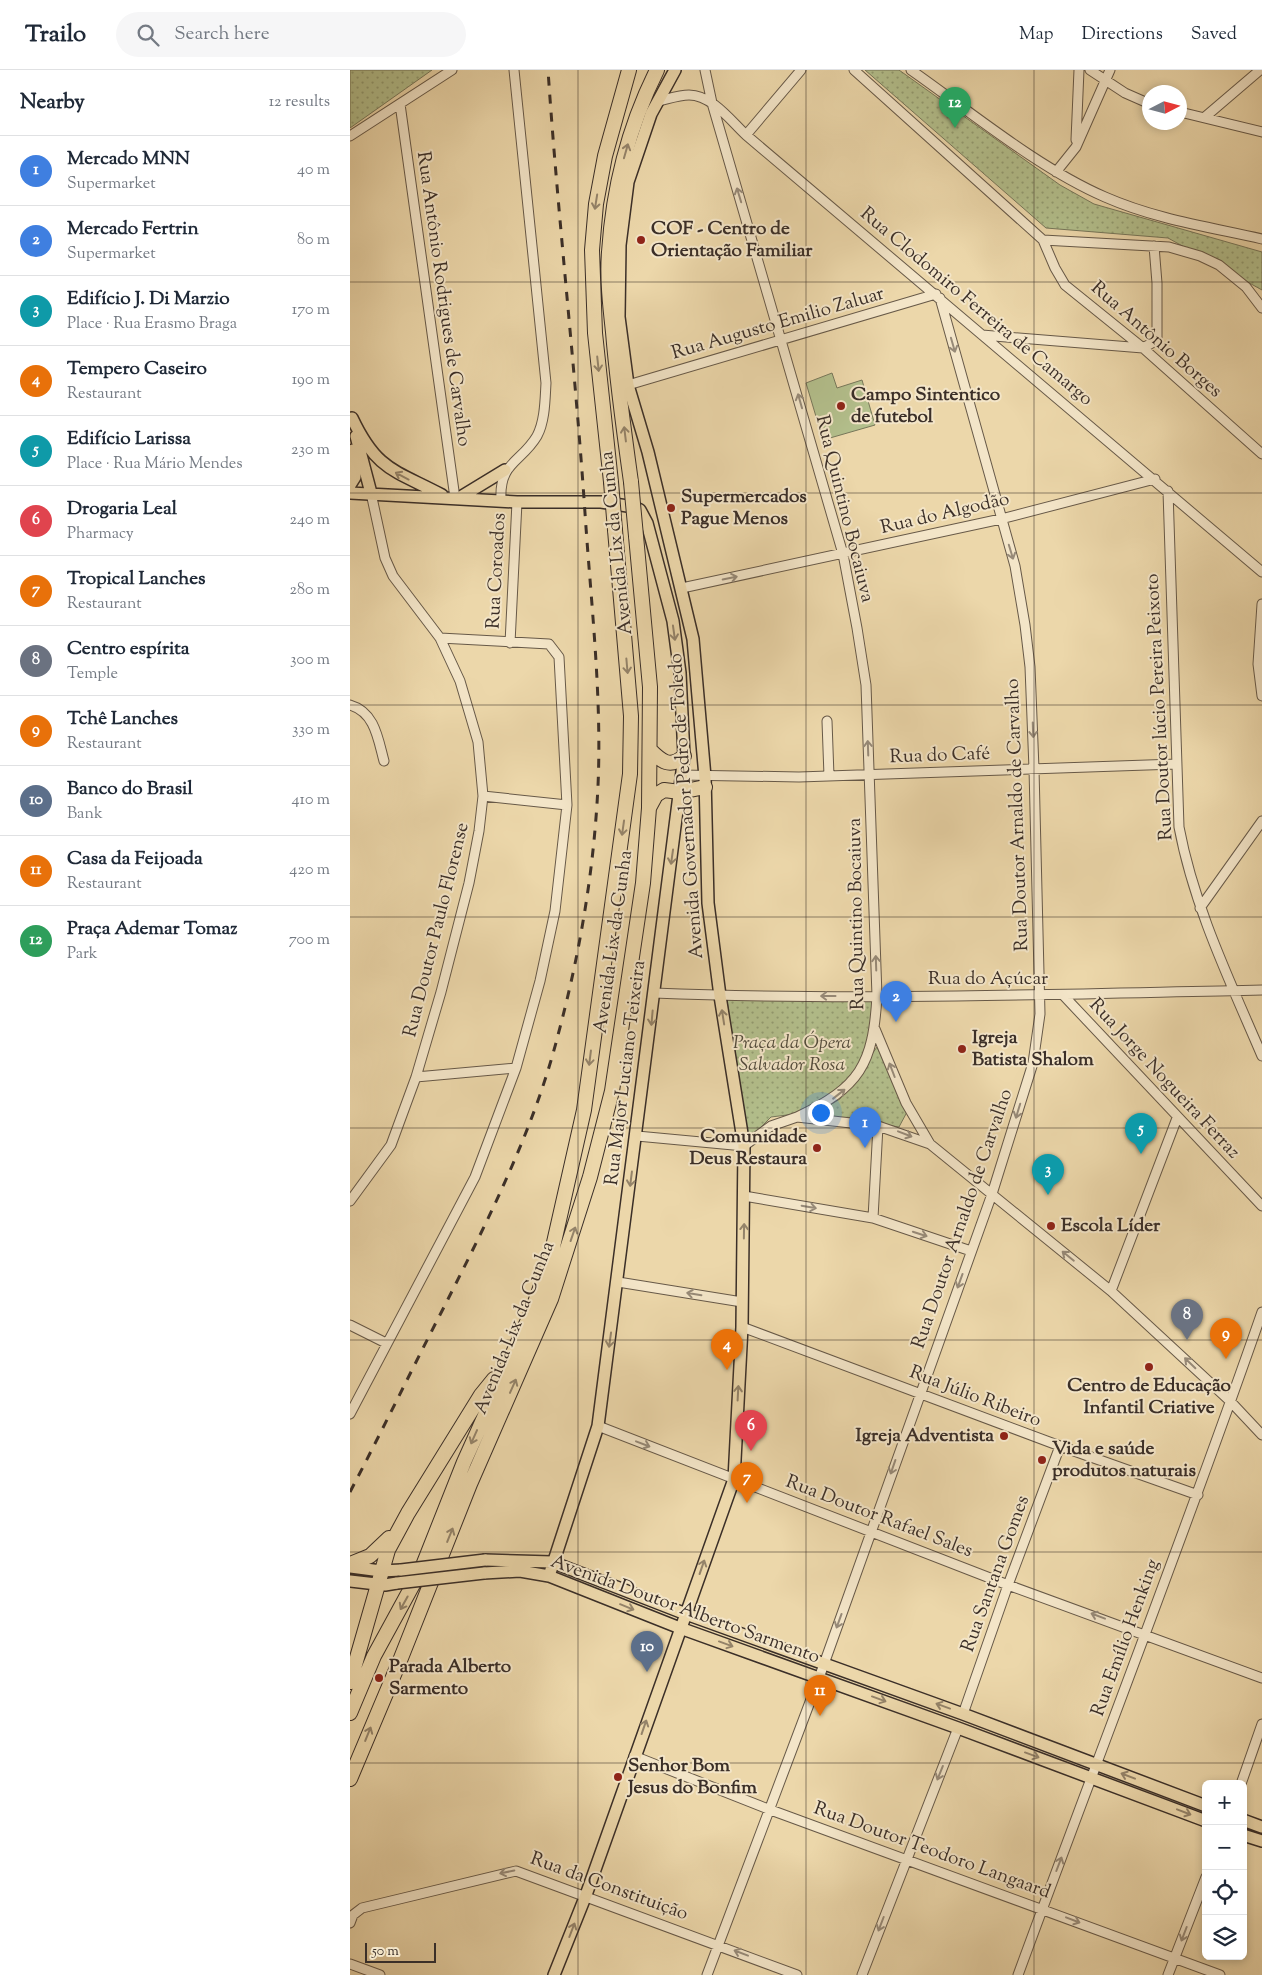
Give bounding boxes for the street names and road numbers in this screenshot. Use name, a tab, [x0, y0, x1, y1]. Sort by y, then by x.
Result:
street label: Rua Antônio Rodrigues de Carvalho	[409, 150, 477, 448]
street label: Rua Clodomiro Ferreira de Camargo	[854, 201, 1098, 413]
street label: Rua Antônio Borges	[1084, 275, 1228, 405]
street label: Rua Augusto Emilio Zaluar	[669, 281, 887, 367]
street label: Rua Quintino Bocaiuva	[808, 412, 880, 606]
street label: Avenida Lix da Cunha	[594, 450, 640, 636]
street label: Rua do Algodão	[878, 486, 1012, 542]
street label: Rua Coroados	[480, 512, 514, 630]
street label: Rua Doutor lúcio Pereira Peixoto	[1140, 573, 1180, 841]
street label: Avenida Governador Pedro de Toledo	[663, 652, 711, 960]
street label: Rua Doutor Arnaldo de Carvalho	[1000, 678, 1036, 952]
street label: Rua do Café	[889, 741, 991, 771]
street label: Rua Quintino Bocaiuva	[842, 817, 872, 1010]
street label: Rua Doutor Paulo Florense	[397, 820, 477, 1040]
street label: Avenida Lix da Cunha	[588, 848, 640, 1035]
street label: Rua Major Luciano Teixeira	[599, 959, 653, 1187]
street label: Rua do Açúcar	[928, 966, 1048, 993]
street label: Rua Jorge Nogueira Ferraz	[1082, 993, 1246, 1165]
street label: Rua Doutor Arnaldo de Carvalho	[906, 1086, 1020, 1352]
street label: Avenida Lix da Cunha	[468, 1237, 562, 1419]
street label: Rua Júlio Ribeiro	[905, 1359, 1045, 1435]
street label: Rua Doutor Rafael Sales	[782, 1469, 976, 1565]
street label: Rua Santana Gomes	[955, 1492, 1037, 1656]
street label: Avenida Doutor Alberto Sarmento	[547, 1549, 823, 1671]
street label: Rua Emílio Henking	[1085, 1556, 1167, 1720]
street label: Rua Doutor Teodoro Langaard	[810, 1795, 1054, 1907]
street label: Rua da Constituição	[526, 1846, 692, 1928]

